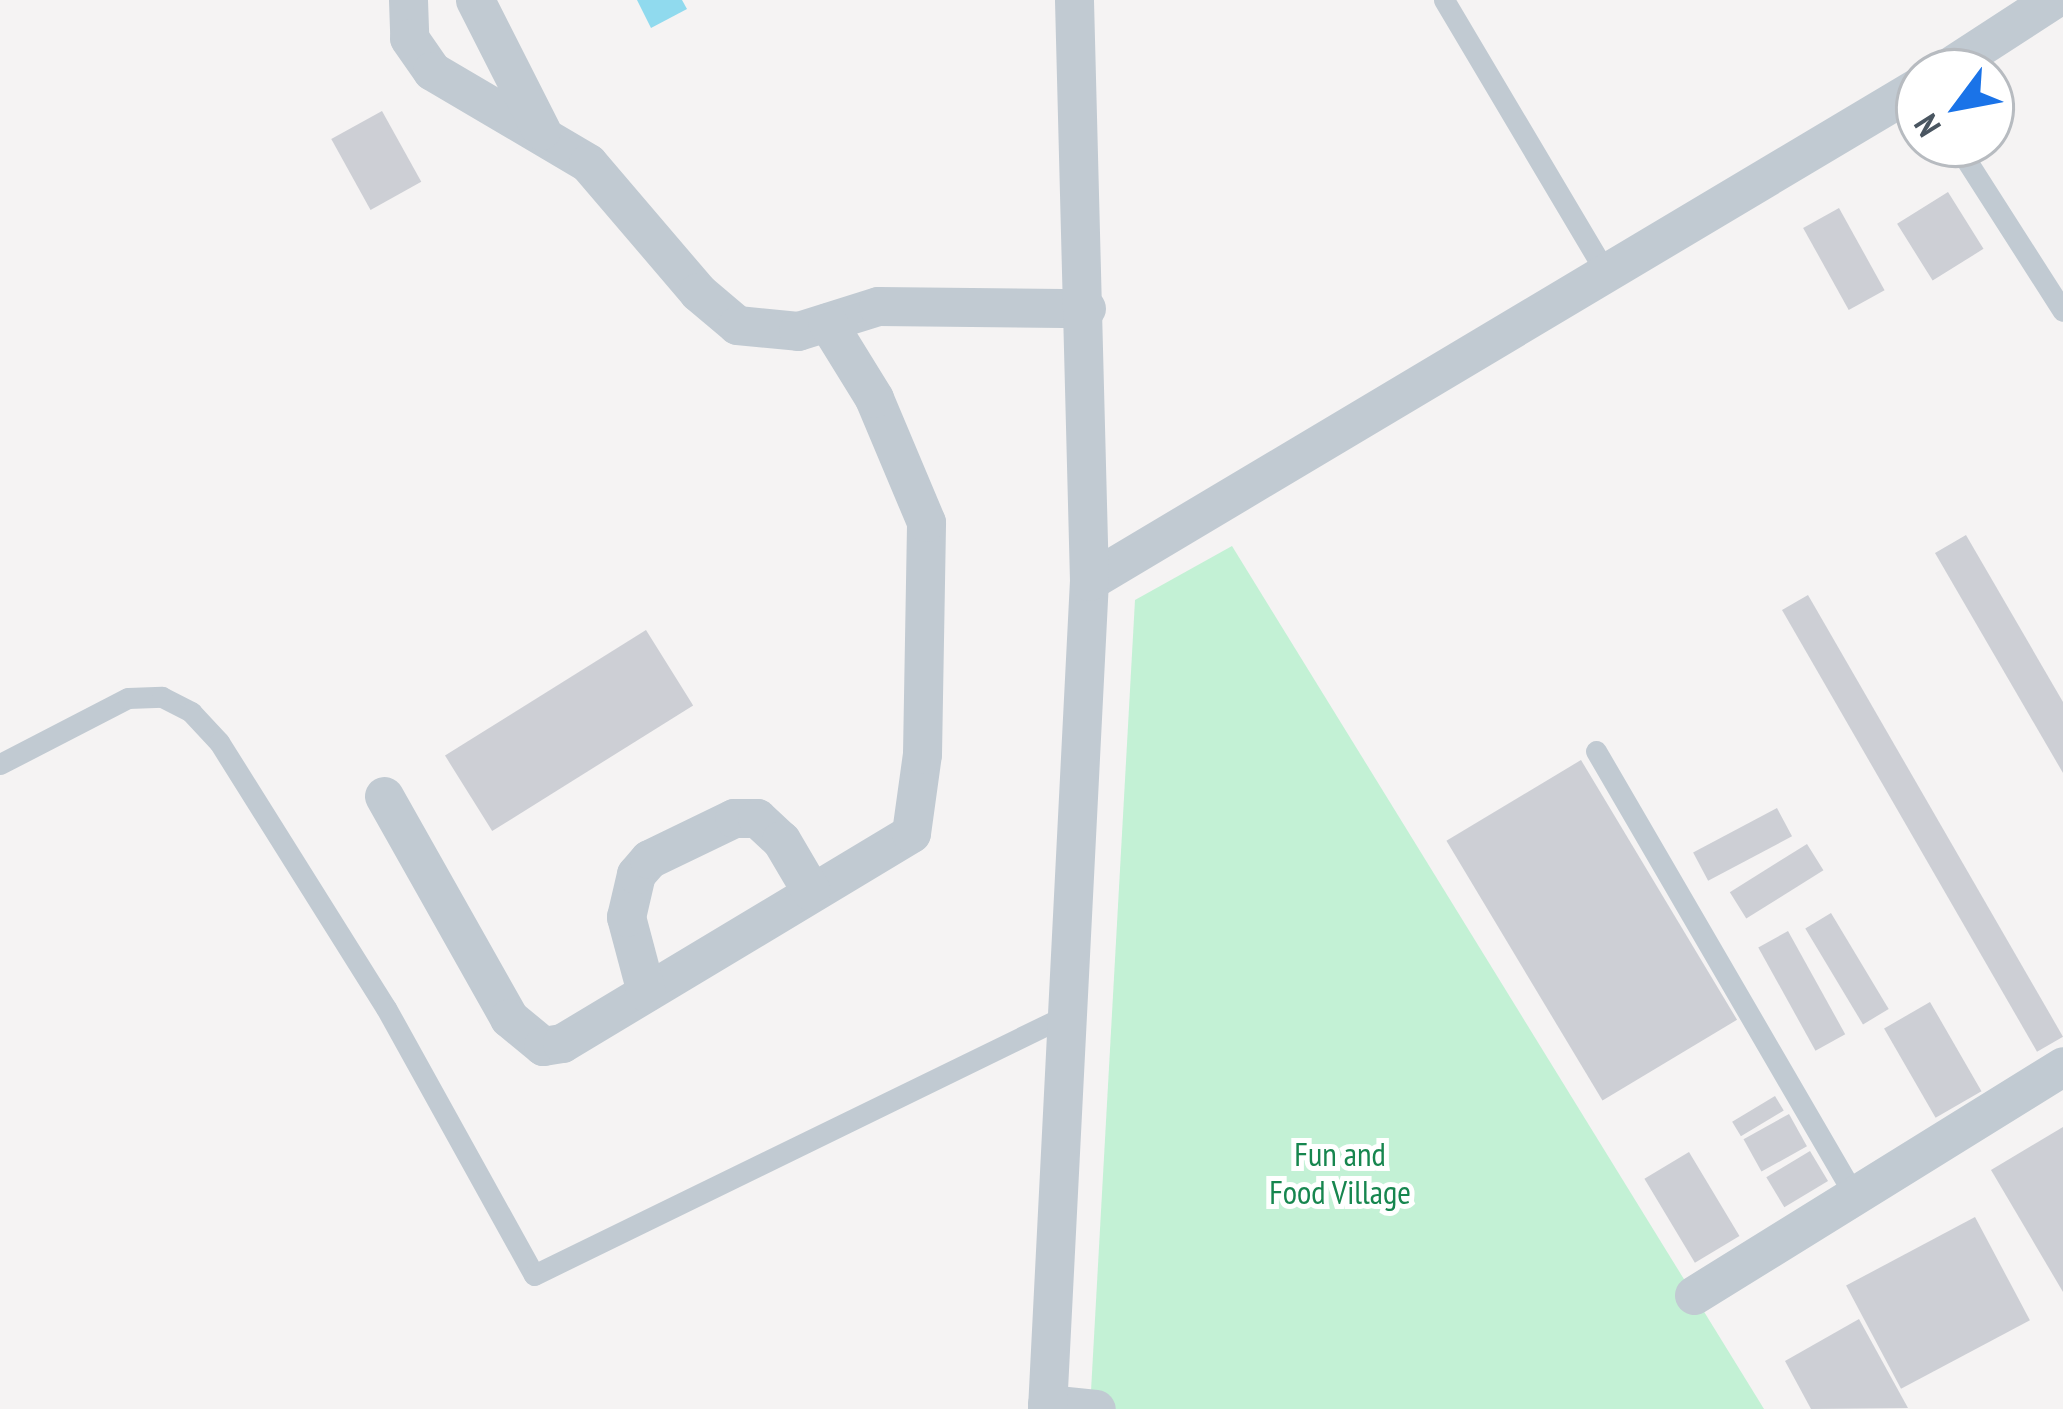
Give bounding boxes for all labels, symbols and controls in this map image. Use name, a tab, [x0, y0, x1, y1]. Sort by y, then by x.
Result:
north arrow	[1895, 48, 2015, 168]
text: N	[1904, 107, 1950, 145]
park label: Fun and Food Village	[1269, 1134, 1411, 1212]

